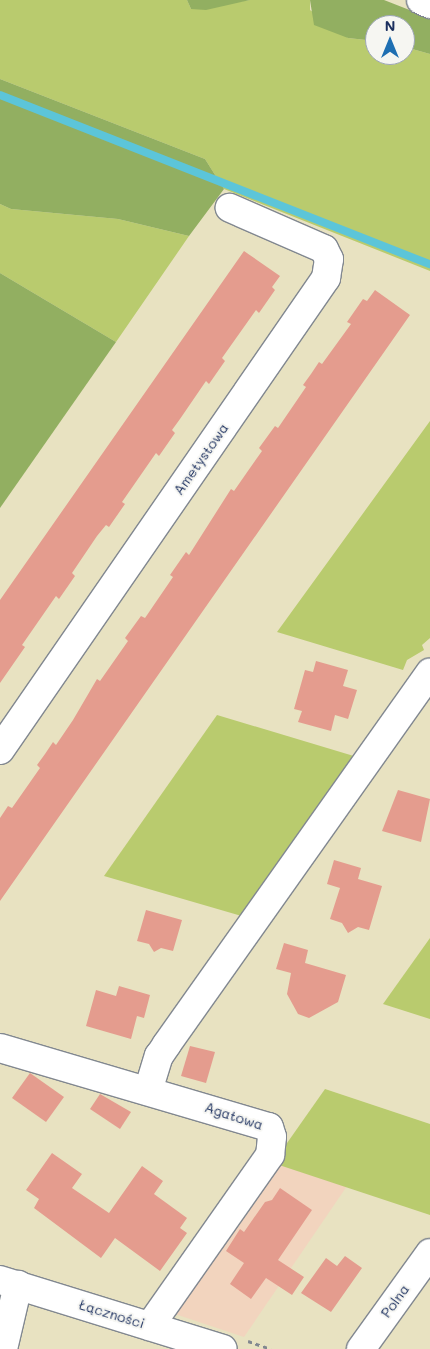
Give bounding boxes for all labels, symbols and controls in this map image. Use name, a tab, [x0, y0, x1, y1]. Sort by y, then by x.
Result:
north arrow	[365, 15, 415, 65]
text: N	[385, 16, 395, 35]
street label: Ametystowa	[170, 420, 232, 498]
street label: Agatowa	[203, 1099, 265, 1133]
street label: Polna	[377, 1281, 413, 1321]
street label: Łączności	[77, 1296, 147, 1332]

